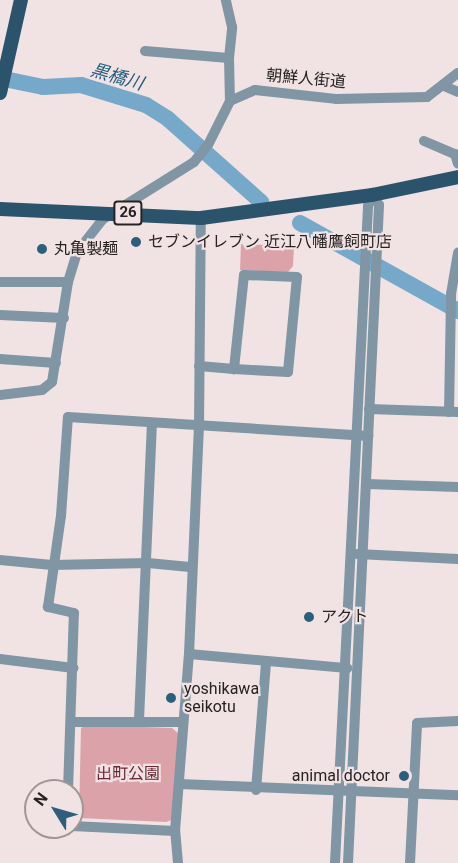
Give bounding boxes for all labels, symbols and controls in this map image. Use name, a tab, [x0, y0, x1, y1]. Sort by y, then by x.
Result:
water label: 黒橋川	[88, 59, 146, 95]
street label: 朝鮮人街道	[265, 66, 347, 92]
road number: 26	[113, 201, 143, 225]
place label: セブンイレブン 近江八幡鷹飼町店	[148, 232, 392, 252]
marker: セブンイレブン 近江八幡鷹飼町店	[129, 235, 143, 249]
place label: 丸亀製麺	[54, 239, 118, 259]
marker: 丸亀製麺	[35, 242, 49, 256]
place label: アクト	[321, 607, 369, 627]
marker: アクト	[302, 610, 316, 624]
place label: yoshikawa seikotu	[184, 679, 259, 717]
marker: yoshikawa seikotu	[162, 689, 180, 707]
park label: 出町公園	[96, 764, 160, 784]
place label: animal doctor	[292, 766, 390, 786]
marker: animal doctor	[395, 767, 413, 785]
north arrow	[24, 779, 84, 839]
text: N	[30, 789, 52, 809]

